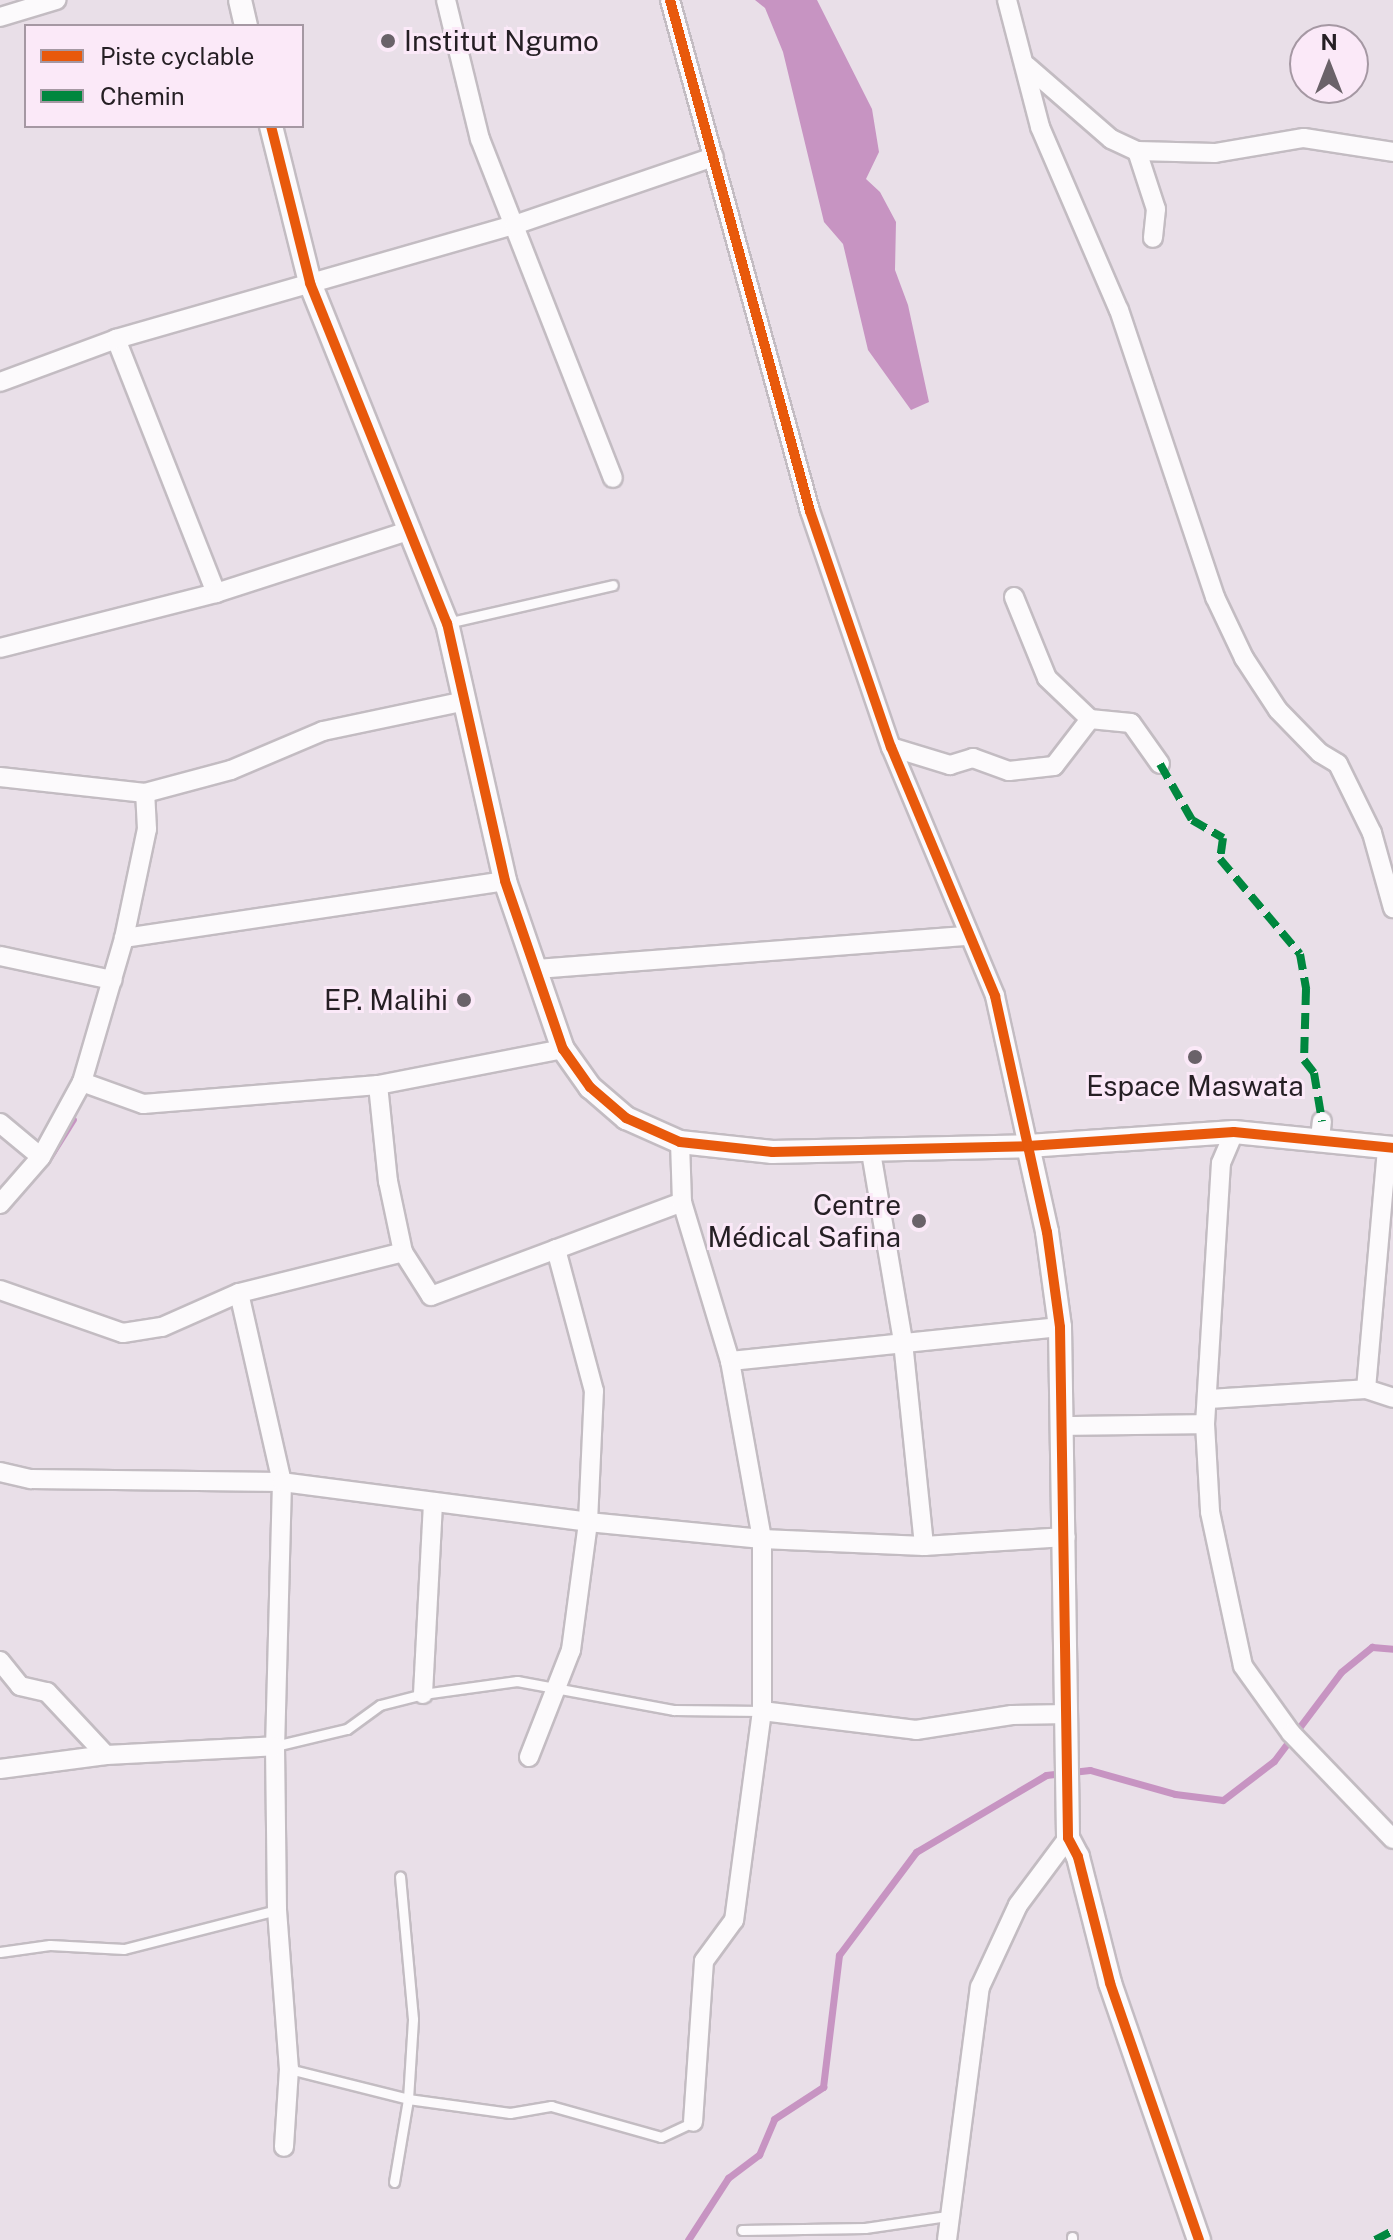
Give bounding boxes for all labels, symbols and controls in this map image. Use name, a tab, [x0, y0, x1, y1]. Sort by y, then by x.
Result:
legend	[24, 24, 304, 128]
place label: Institut Ngumo	[404, 24, 599, 58]
north arrow	[1289, 24, 1369, 104]
text: N	[1320, 29, 1338, 55]
marker: Institut Ngumo	[379, 32, 397, 50]
text: Piste cyclable	[100, 42, 254, 70]
text: Chemin	[100, 82, 185, 110]
place label: EP. Malihi	[324, 983, 448, 1017]
marker: EP. Malihi	[455, 991, 473, 1009]
marker: Espace Maswata	[1186, 1048, 1204, 1066]
place label: Espace Maswata	[1086, 1069, 1304, 1103]
place label: Centre Médical Safina	[708, 1188, 901, 1254]
marker: Centre Médical Safina	[908, 1210, 930, 1232]

